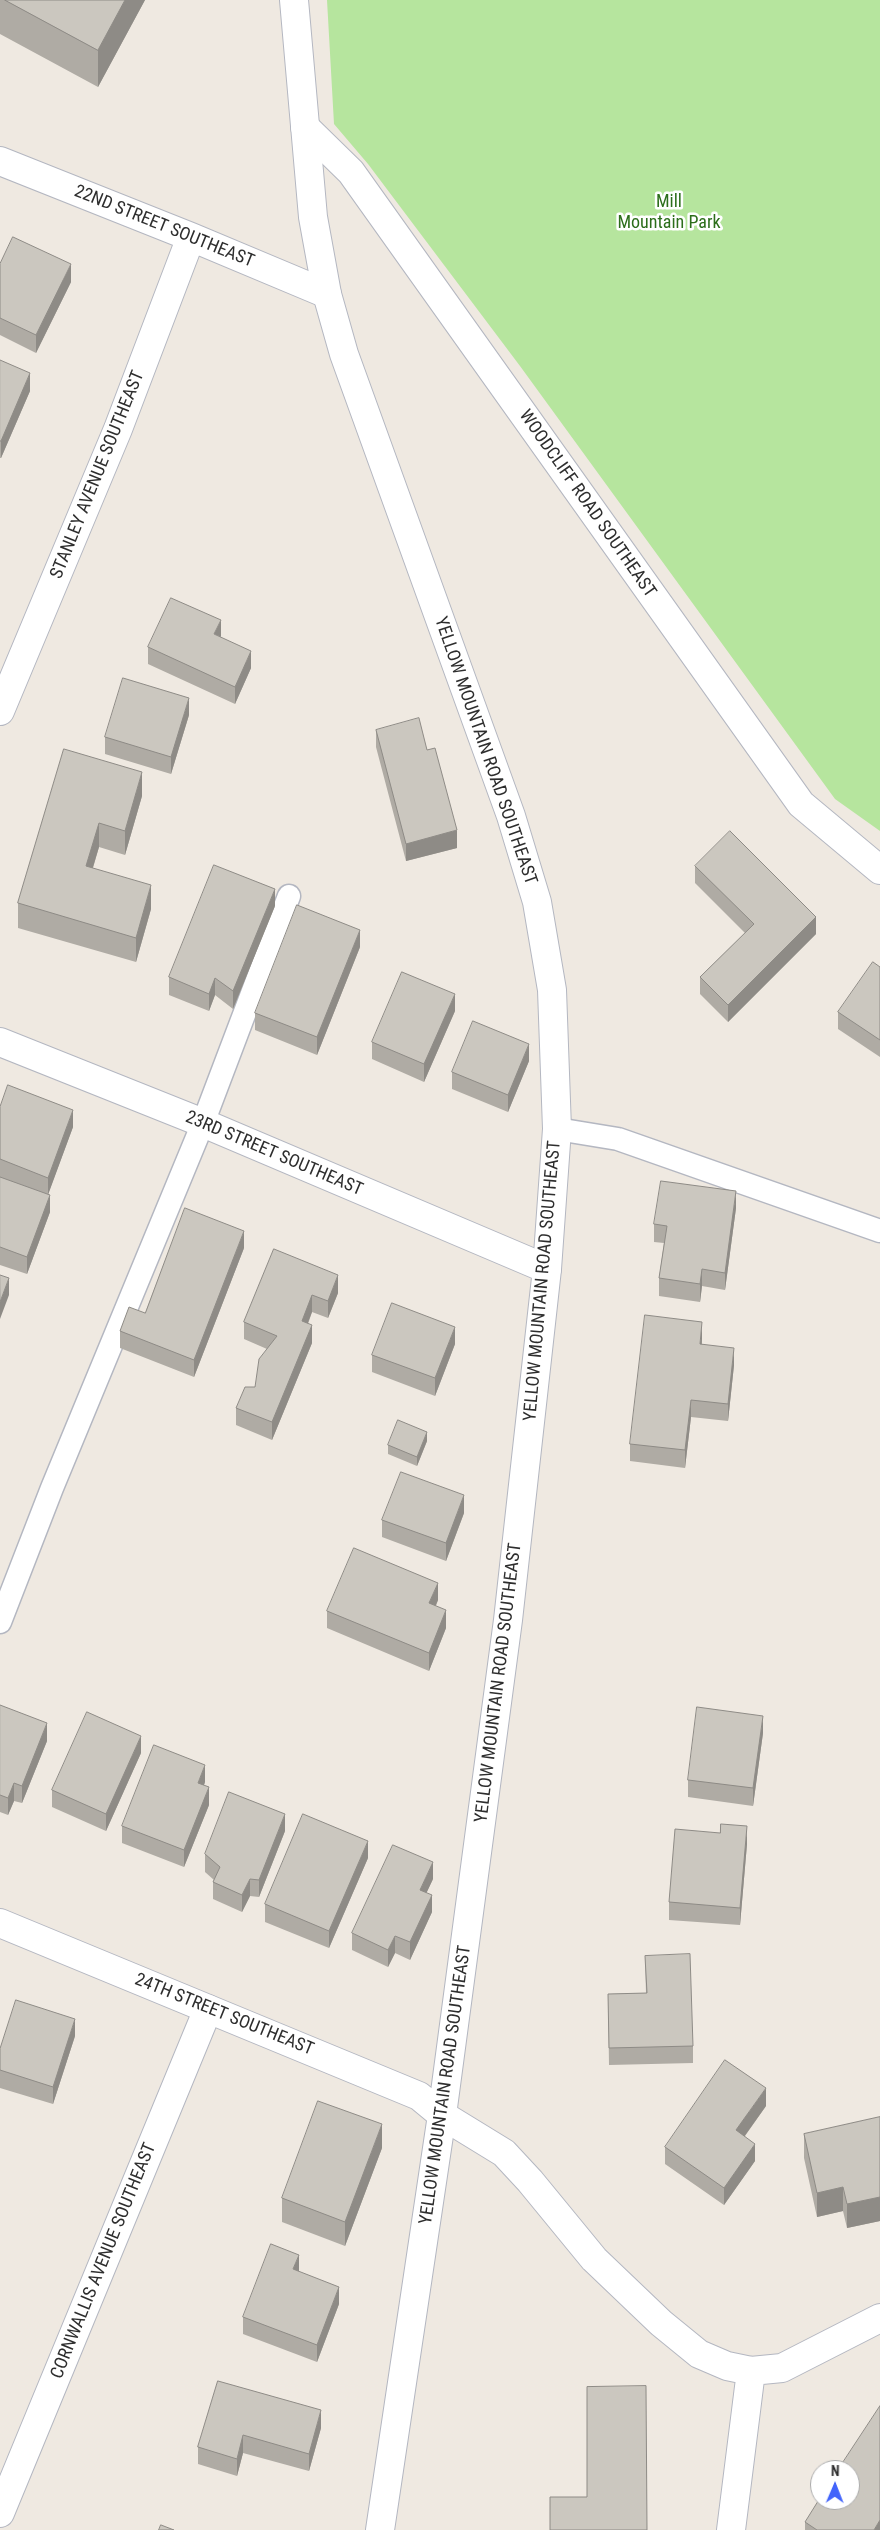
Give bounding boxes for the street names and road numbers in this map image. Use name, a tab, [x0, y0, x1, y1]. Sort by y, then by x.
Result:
street label: 22ND STREET SOUTHEAST	[71, 181, 257, 273]
street label: STANLEY AVENUE SOUTHEAST	[46, 368, 150, 582]
street label: WOODCLIFF ROAD SOUTHEAST	[514, 406, 660, 602]
street label: YELLOW MOUNTAIN ROAD SOUTHEAST	[429, 614, 541, 888]
street label: 23RD STREET SOUTHEAST	[182, 1107, 366, 1201]
street label: YELLOW MOUNTAIN ROAD SOUTHEAST	[520, 1140, 566, 1422]
street label: YELLOW MOUNTAIN ROAD SOUTHEAST	[471, 1542, 527, 1824]
street label: YELLOW MOUNTAIN ROAD SOUTHEAST	[416, 1944, 476, 2226]
street label: 24TH STREET SOUTHEAST	[131, 1969, 317, 2061]
street label: CORNWALLIS AVENUE SOUTHEAST	[47, 2140, 161, 2382]

